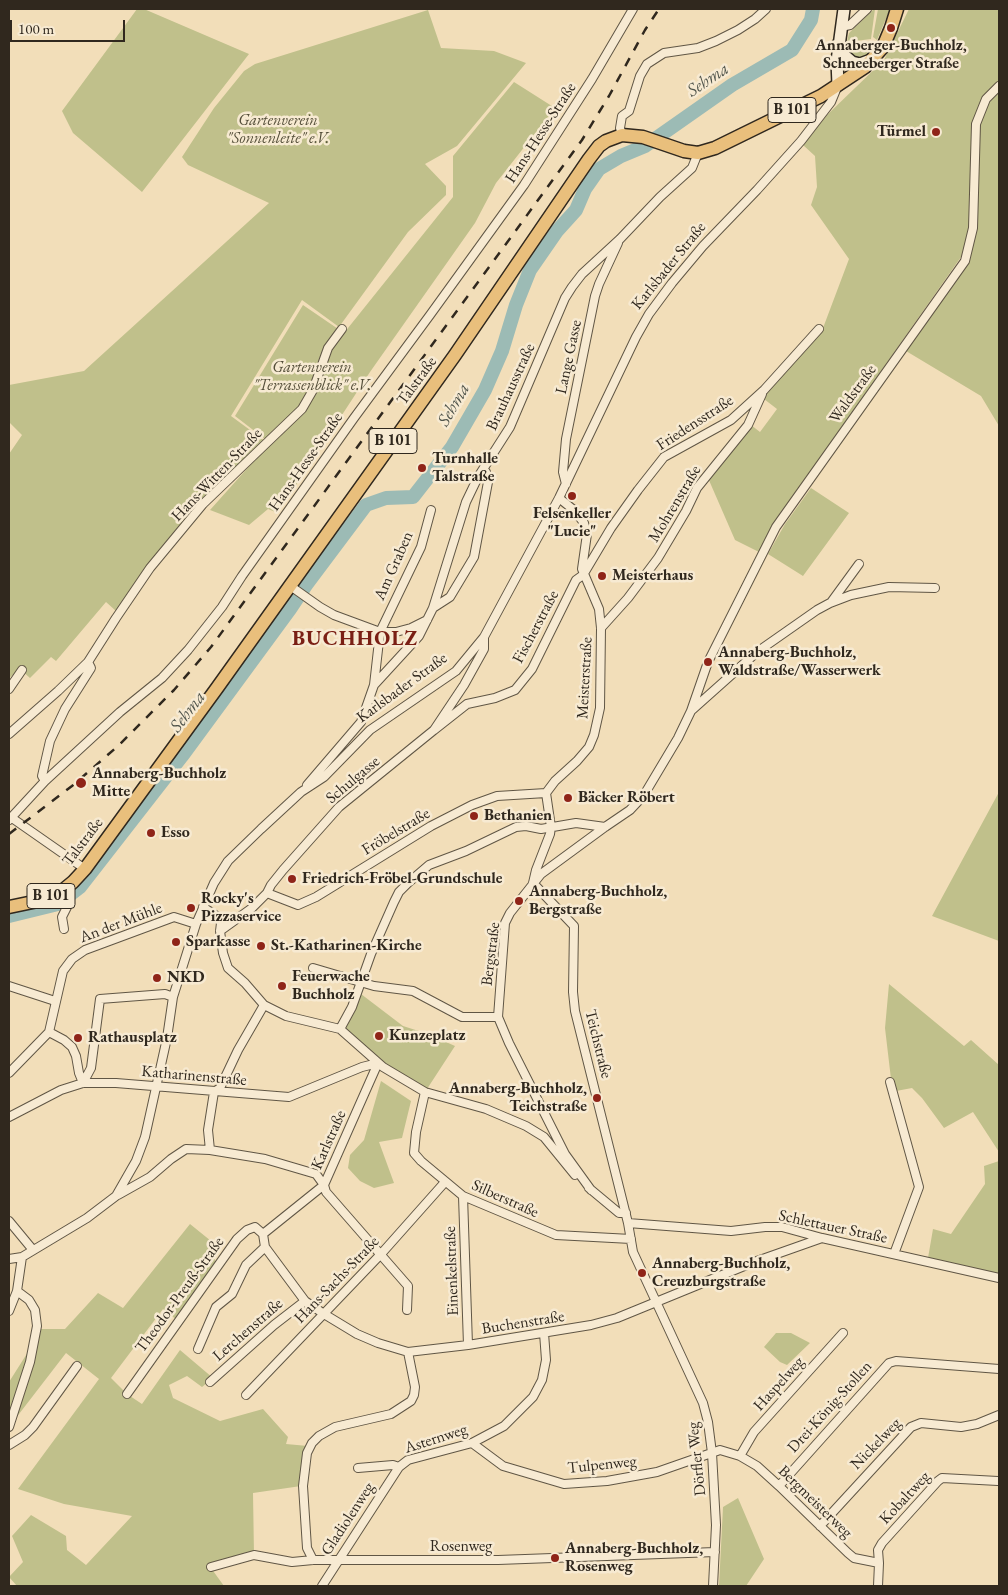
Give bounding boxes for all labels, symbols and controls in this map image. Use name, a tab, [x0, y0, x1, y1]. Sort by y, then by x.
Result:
scale bar	[12, 10, 128, 42]
text: 100 m	[18, 19, 54, 38]
marker: Annaberger-Buchholz, Schneeberger Straße	[885, 22, 897, 34]
place label: Annaberger-Buchholz, Schneeberger Straße	[815, 36, 967, 74]
water label: Sehma	[683, 58, 733, 102]
street label: Hans-Hesse-Straße	[501, 79, 581, 187]
road number: B 101	[768, 98, 816, 122]
park label: Gartenverein "Sonnenleite" e.V.	[227, 111, 329, 149]
place label: Türmel	[876, 122, 926, 142]
marker: Türmel	[930, 126, 942, 138]
street label: Karlsbader Straße	[628, 218, 710, 314]
street label: Lange Gasse	[552, 318, 586, 396]
street label: Brauhausstraße	[482, 340, 540, 434]
street label: Talstraße	[393, 353, 441, 409]
park label: Gartenverein "Terrassenblick" e.V.	[253, 358, 371, 396]
street label: Waldstraße	[825, 361, 881, 427]
water label: Sehma	[433, 380, 475, 430]
street label: Friedensstraße	[653, 391, 737, 455]
street label: Hans-Hesse-Straße	[265, 409, 347, 515]
street label: Hans-Witten-Straße	[168, 424, 266, 526]
road number: B 101	[369, 428, 417, 454]
place label: Turnhalle Talstraße	[432, 449, 498, 487]
marker: Turnhalle Talstraße	[416, 462, 428, 474]
street label: Mohrenstraße	[645, 462, 705, 546]
marker: Felsenkeller "Lucie"	[566, 490, 578, 502]
place label: Felsenkeller "Lucie"	[533, 504, 611, 542]
street label: Am Graben	[370, 529, 418, 603]
place label: Meisterhaus	[612, 566, 693, 586]
marker: Meisterhaus	[596, 570, 608, 582]
street label: Fischerstraße	[509, 587, 563, 667]
district label: BUCHHOLZ	[291, 626, 419, 652]
street label: Meisterstraße	[573, 636, 597, 720]
place label: Annaberg-Buchholz, Waldstraße/Wasserwerk	[718, 643, 881, 681]
street label: Karlsbader Straße	[353, 649, 451, 727]
marker: Annaberg-Buchholz, Waldstraße/Wasserwerk	[702, 656, 714, 668]
water label: Sehma	[166, 687, 210, 737]
street label: Schulgasse	[322, 752, 384, 808]
place label: Annaberg-Buchholz Mitte	[92, 764, 226, 802]
marker: Annaberg-Buchholz Mitte	[74, 776, 88, 790]
place label: Bäcker Röbert	[578, 788, 675, 808]
marker: Bäcker Röbert	[562, 792, 574, 804]
street label: Fröbelstraße	[358, 804, 434, 860]
place label: Bethanien	[484, 806, 552, 826]
marker: Bethanien	[468, 810, 480, 822]
street label: Talstraße	[59, 814, 107, 870]
place label: Esso	[161, 823, 190, 843]
marker: Esso	[145, 827, 157, 839]
place label: Friedrich-Fröbel-Grundschule	[302, 869, 502, 889]
marker: Friedrich-Fröbel-Grundschule	[286, 873, 298, 885]
place label: Annaberg-Buchholz, Bergstraße	[529, 882, 667, 920]
road number: B 101	[27, 884, 75, 908]
place label: Rocky's Pizzaservice	[201, 889, 281, 927]
marker: Annaberg-Buchholz, Bergstraße	[513, 895, 525, 907]
street label: An der Mühle	[77, 898, 165, 948]
marker: Rocky's Pizzaservice	[185, 902, 197, 914]
street label: Bergstraße	[478, 921, 504, 987]
place label: Sparkasse	[186, 932, 250, 952]
marker: Sparkasse	[170, 936, 182, 948]
place label: St.-Katharinen-Kirche	[271, 936, 422, 956]
marker: St.-Katharinen-Kirche	[255, 940, 267, 952]
place label: Feuerwache Buchholz	[292, 967, 370, 1005]
place label: NKD	[167, 968, 204, 988]
marker: NKD	[151, 972, 163, 984]
marker: Feuerwache Buchholz	[276, 980, 288, 992]
street label: Teichstraße	[580, 1008, 616, 1080]
place label: Kunzeplatz	[389, 1026, 465, 1046]
place label: Rathausplatz	[88, 1028, 177, 1048]
marker: Kunzeplatz	[373, 1030, 385, 1042]
marker: Rathausplatz	[72, 1032, 84, 1044]
street label: Katharinenstraße	[141, 1062, 247, 1090]
place label: Annaberg-Buchholz, Teichstraße	[449, 1079, 587, 1117]
marker: Annaberg-Buchholz, Teichstraße	[591, 1092, 603, 1104]
street label: Karlstraße	[307, 1107, 351, 1173]
street label: Silberstraße	[469, 1176, 541, 1222]
street label: Schlettauer Straße	[777, 1206, 889, 1248]
street label: Einenkelstraße	[441, 1226, 463, 1316]
street label: Hans-Sachs-Straße	[291, 1232, 383, 1328]
street label: Theodor-Preuß-Straße	[132, 1233, 228, 1357]
place label: Annaberg-Buchholz, Creuzburgstraße	[652, 1254, 790, 1292]
marker: Annaberg-Buchholz, Creuzburgstraße	[636, 1267, 648, 1279]
street label: Lerchenstraße	[209, 1294, 287, 1366]
street label: Buchenstraße	[480, 1307, 566, 1339]
street label: Haspelweg	[750, 1353, 808, 1415]
street label: Drei-König-Stollen	[784, 1357, 876, 1457]
street label: Nickelweg	[847, 1414, 905, 1474]
street label: Asternweg	[402, 1420, 470, 1458]
street label: Dörfler Weg	[684, 1421, 710, 1497]
street label: Tulpenweg	[567, 1452, 637, 1478]
street label: Bergmeisterweg	[774, 1462, 856, 1542]
street label: Kobaltweg	[876, 1467, 934, 1529]
street label: Gladiolenweg	[317, 1479, 379, 1559]
street label: Rosenweg	[430, 1537, 492, 1557]
place label: Annaberg-Buchholz, Rosenweg	[565, 1539, 703, 1577]
marker: Annaberg-Buchholz, Rosenweg	[549, 1552, 561, 1564]

